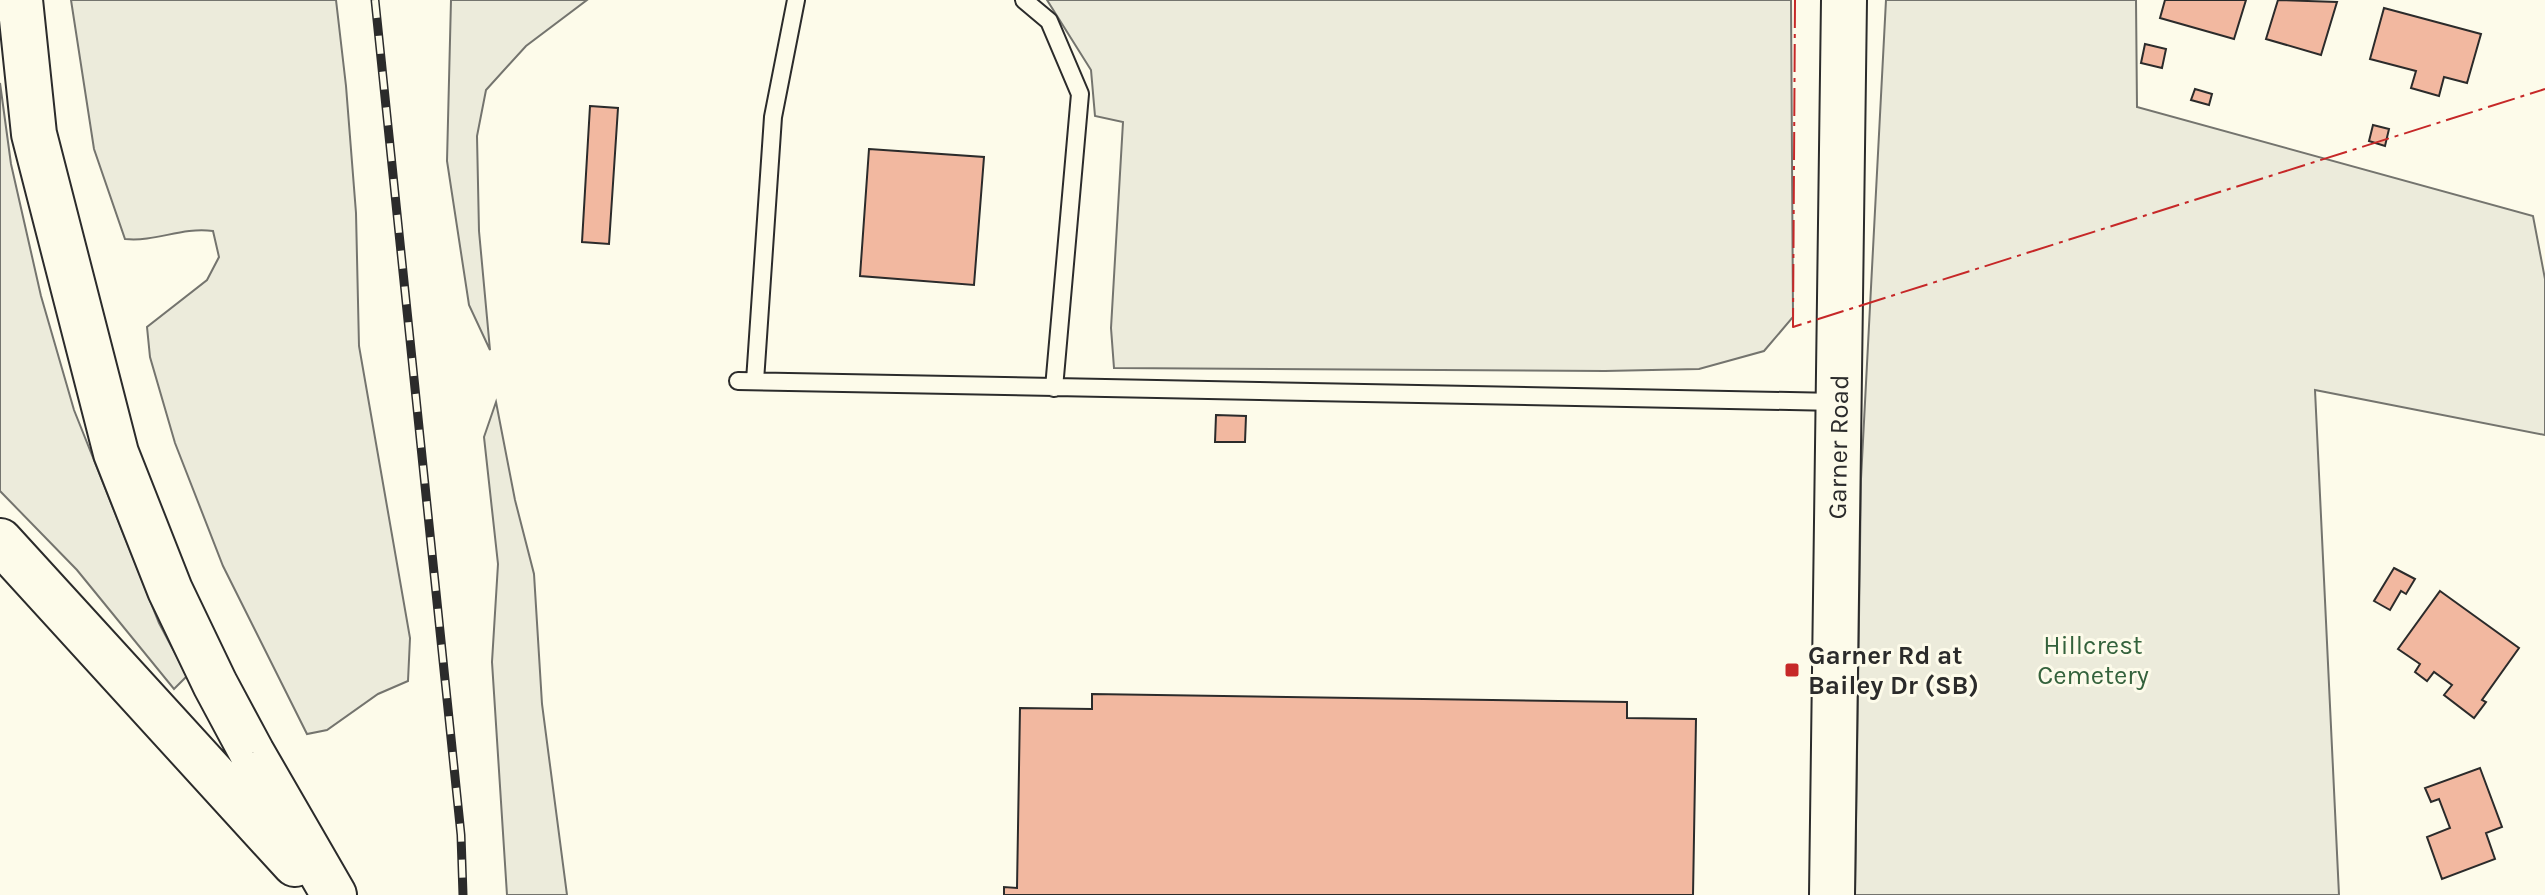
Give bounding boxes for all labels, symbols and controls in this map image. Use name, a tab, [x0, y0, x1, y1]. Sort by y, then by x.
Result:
street label: Garner Road	[1822, 374, 1855, 520]
park label: Hillcrest Cemetery	[2037, 630, 2149, 691]
place label: Garner Rd at Bailey Dr (SB)	[1808, 640, 1979, 701]
marker: Garner Rd at Bailey Dr (SB)	[1783, 661, 1801, 679]

